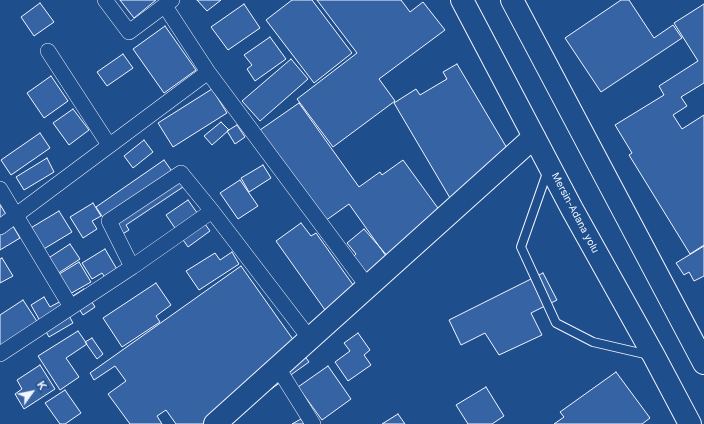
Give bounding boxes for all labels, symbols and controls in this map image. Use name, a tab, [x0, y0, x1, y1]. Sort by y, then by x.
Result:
street label: Mersin-Adana yolu	[549, 171, 601, 255]
north arrow	[12, 372, 52, 412]
text: K	[34, 378, 50, 393]

